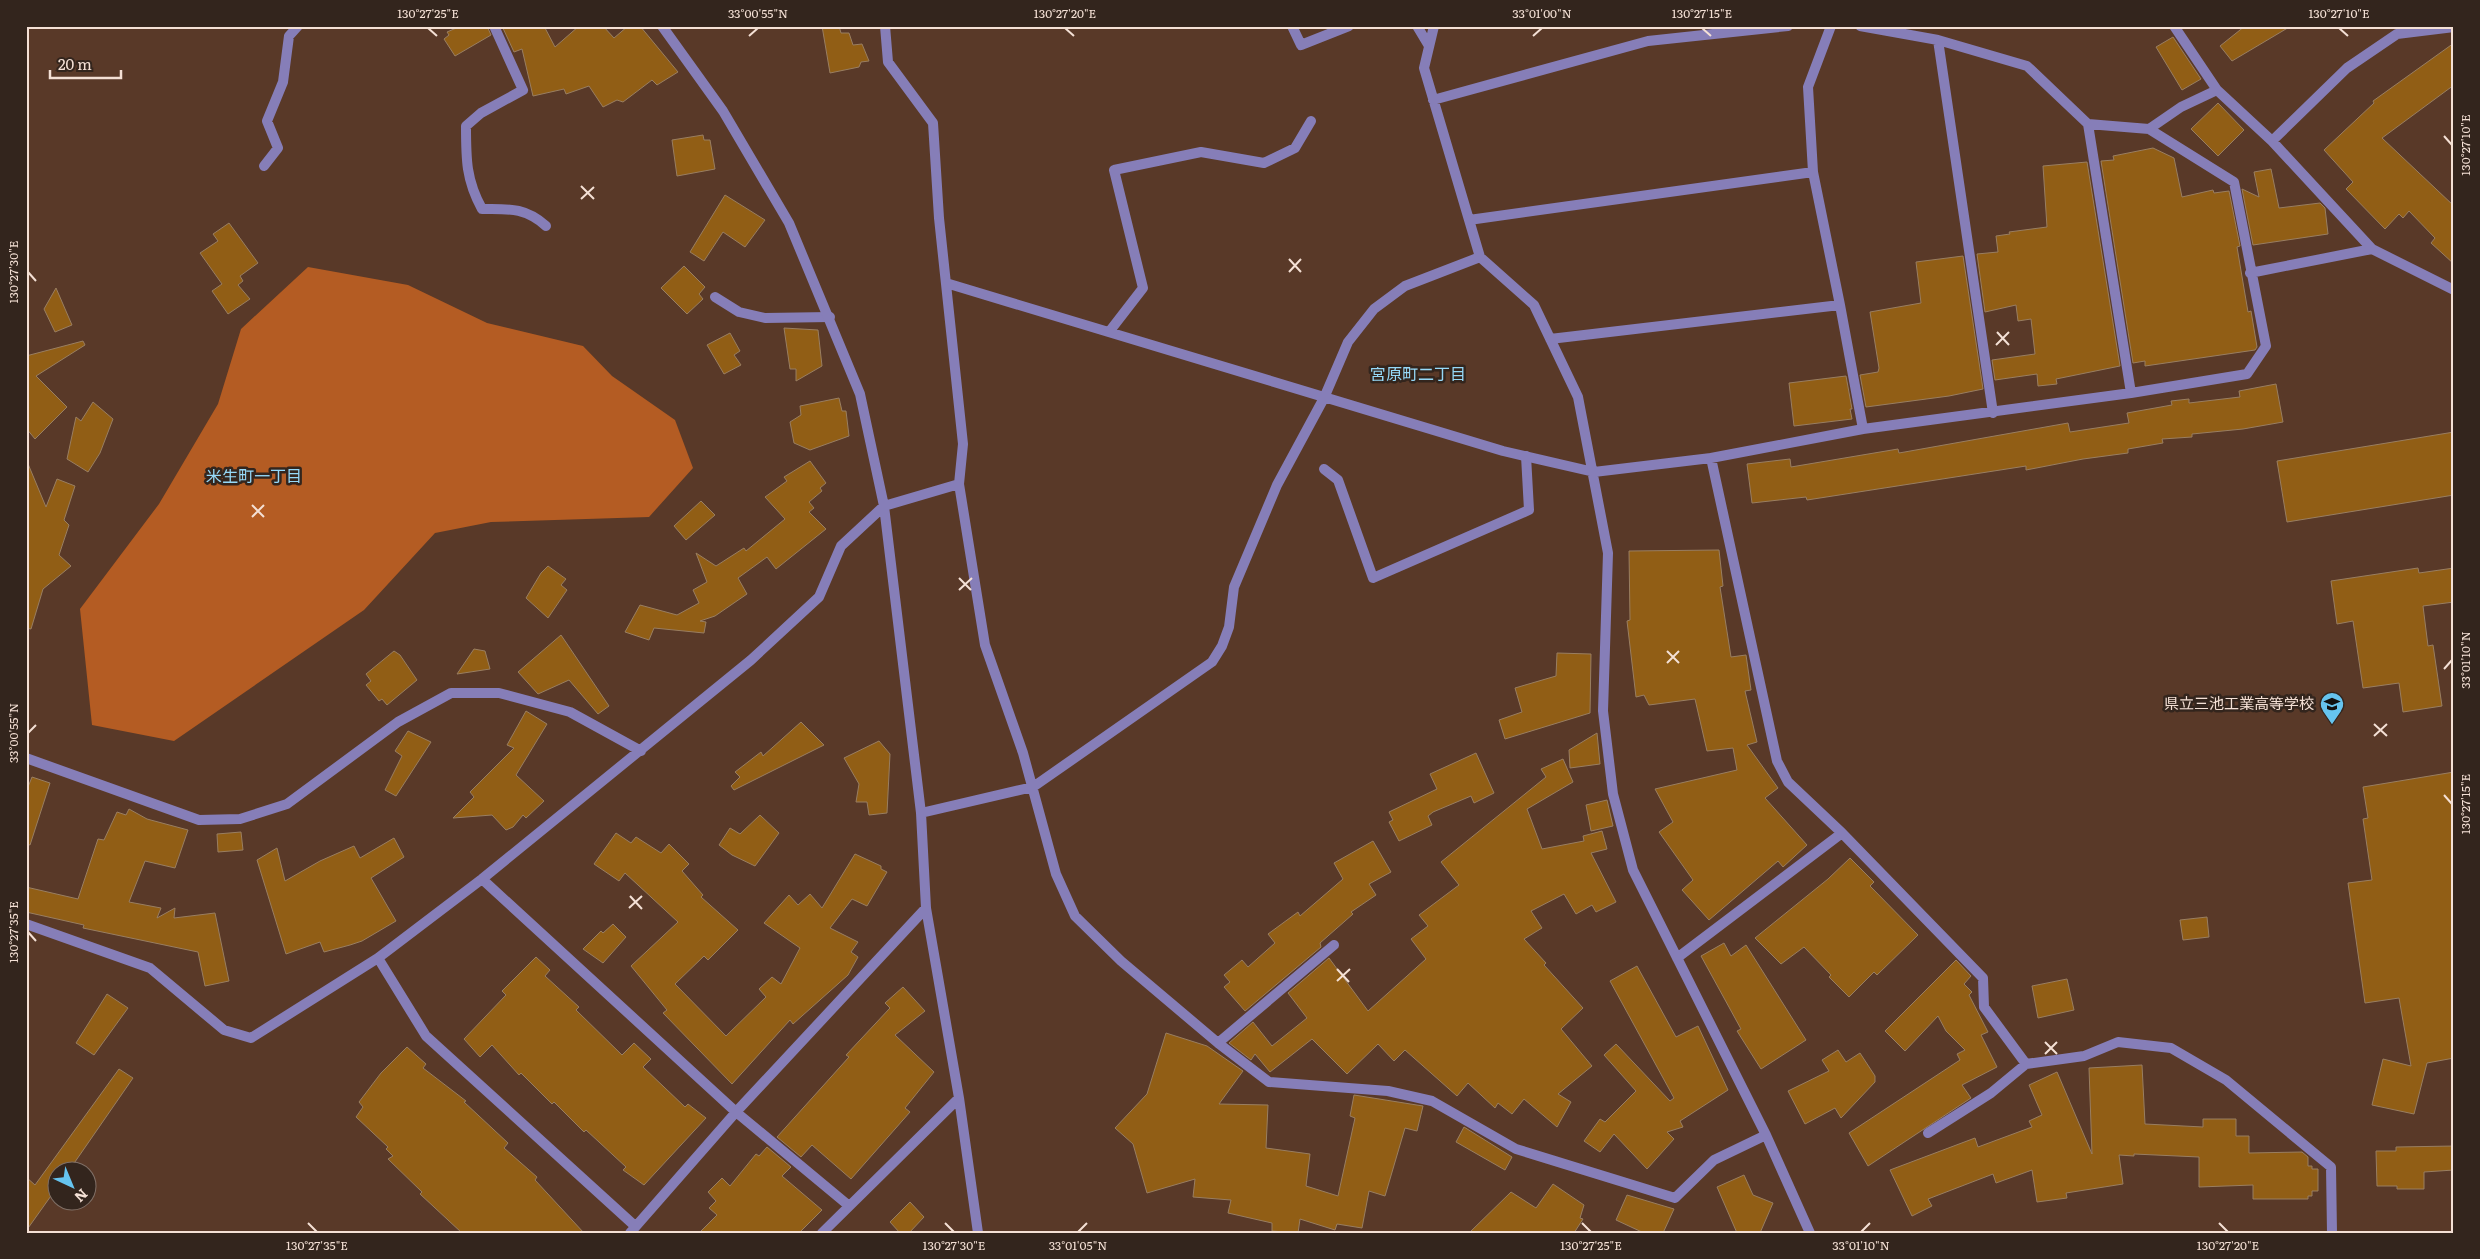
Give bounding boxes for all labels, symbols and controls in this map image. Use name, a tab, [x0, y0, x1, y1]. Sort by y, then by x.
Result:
text: 130°27'25"E	[397, 4, 459, 22]
text: 33°00'55"N	[728, 4, 788, 22]
text: 130°27'20"E	[1034, 4, 1097, 22]
text: 33°01'00"N	[1512, 4, 1572, 22]
text: 130°27'15"E	[1672, 4, 1733, 22]
text: 130°27'10"E	[2308, 4, 2370, 22]
scale bar	[50, 48, 121, 80]
text: 20 m	[58, 52, 92, 75]
text: 130°27'10"E	[2456, 114, 2474, 176]
text: 130°27'30"E	[4, 240, 22, 303]
district label: 宮原町二丁目	[1370, 361, 1466, 385]
district label: 米生町一丁目	[206, 463, 302, 487]
text: 33°01'10"N	[2456, 631, 2474, 689]
place label: 県立三池工業高等学校	[2164, 691, 2314, 714]
school or university icon: 県立三池工業高等学校	[2319, 691, 2345, 725]
text: 33°00'55"N	[4, 703, 22, 763]
text: 130°27'15"E	[2456, 773, 2474, 834]
text: 130°27'35"E	[4, 901, 22, 963]
north arrow	[48, 1162, 98, 1212]
text: N	[70, 1185, 93, 1208]
text: 130°27'35"E	[286, 1236, 348, 1254]
text: 130°27'30"E	[923, 1236, 986, 1254]
text: 33°01'05"N	[1049, 1236, 1107, 1254]
text: 130°27'25"E	[1560, 1236, 1622, 1254]
text: 33°01'10"N	[1832, 1236, 1890, 1254]
text: 130°27'20"E	[2197, 1236, 2260, 1254]

